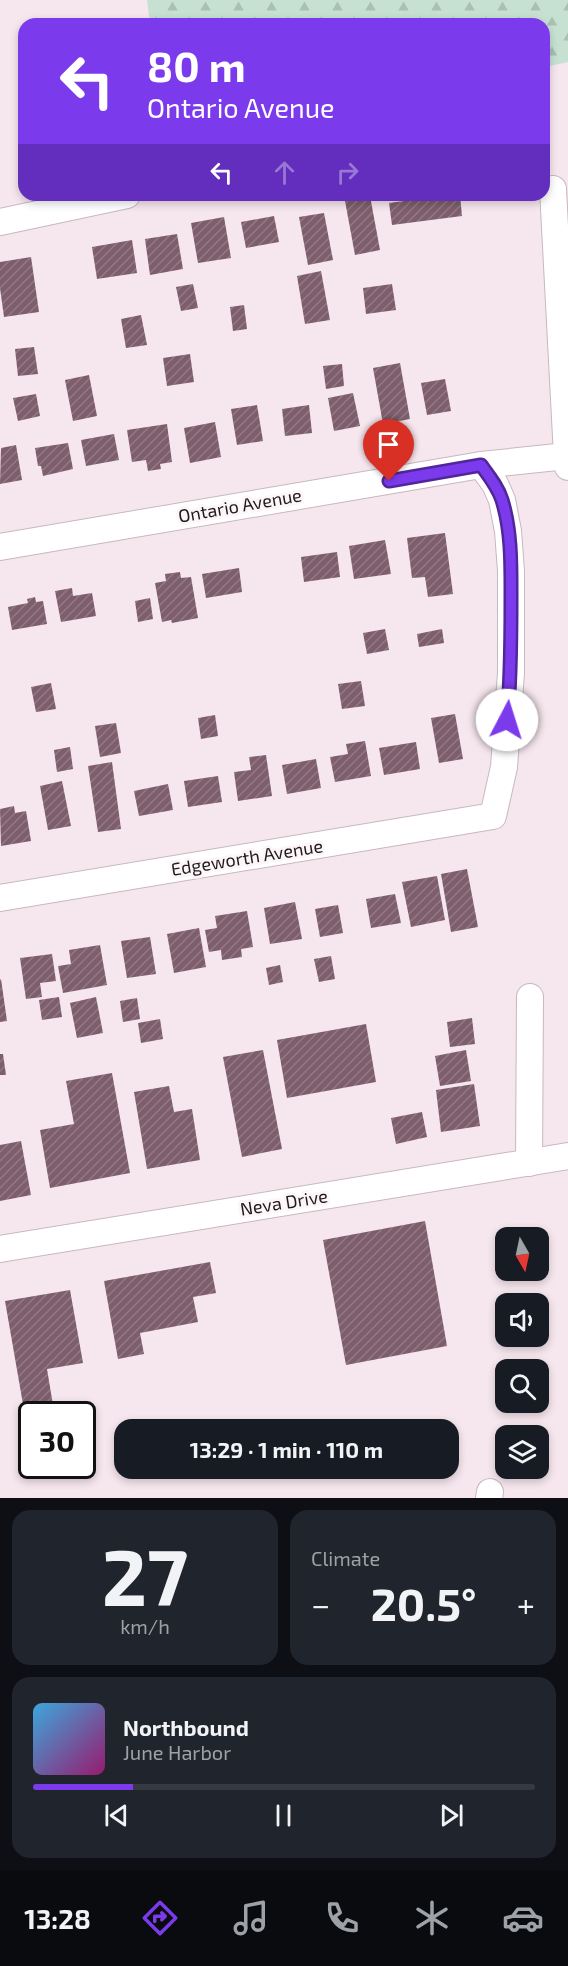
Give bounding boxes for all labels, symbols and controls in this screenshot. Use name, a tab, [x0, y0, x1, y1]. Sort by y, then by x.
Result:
text: 80 m	[147, 40, 246, 90]
icon: left	[48, 42, 126, 120]
text: Ontario Avenue	[147, 91, 335, 123]
icon: left	[205, 156, 238, 189]
icon: ahead	[268, 156, 301, 189]
icon: right	[331, 156, 364, 189]
pin	[363, 419, 414, 481]
icon: arrive	[372, 428, 405, 461]
street label: Ontario Avenue	[176, 483, 303, 527]
position arrow	[475, 688, 539, 752]
street label: Edgeworth Avenue	[169, 834, 324, 880]
street label: Neva Drive	[238, 1184, 329, 1220]
north arrow	[495, 1227, 549, 1281]
map controls	[495, 1227, 549, 1479]
button: sound	[495, 1293, 549, 1347]
button: search	[495, 1359, 549, 1413]
speed limit sign: 30	[18, 1401, 96, 1479]
button: layers	[495, 1425, 549, 1479]
text: 13:29 · 1 min · 110 m	[190, 1436, 383, 1462]
text: 27	[102, 1528, 188, 1622]
text: Climate	[311, 1546, 380, 1570]
text: 20.5°	[371, 1576, 476, 1630]
text: −	[311, 1584, 330, 1624]
text: +	[517, 1584, 535, 1624]
text: km/h	[120, 1614, 170, 1638]
text: Northbound	[123, 1714, 249, 1740]
text: June Harbor	[123, 1740, 231, 1764]
icon: previous	[100, 1799, 133, 1832]
icon: pause	[267, 1799, 300, 1832]
icon: next	[435, 1799, 468, 1832]
icon: directions	[139, 1897, 181, 1939]
icon: music	[230, 1897, 272, 1939]
icon: phone	[321, 1897, 363, 1939]
icon: climate	[411, 1897, 453, 1939]
icon: car	[502, 1897, 544, 1939]
text: 13:28	[24, 1902, 91, 1934]

